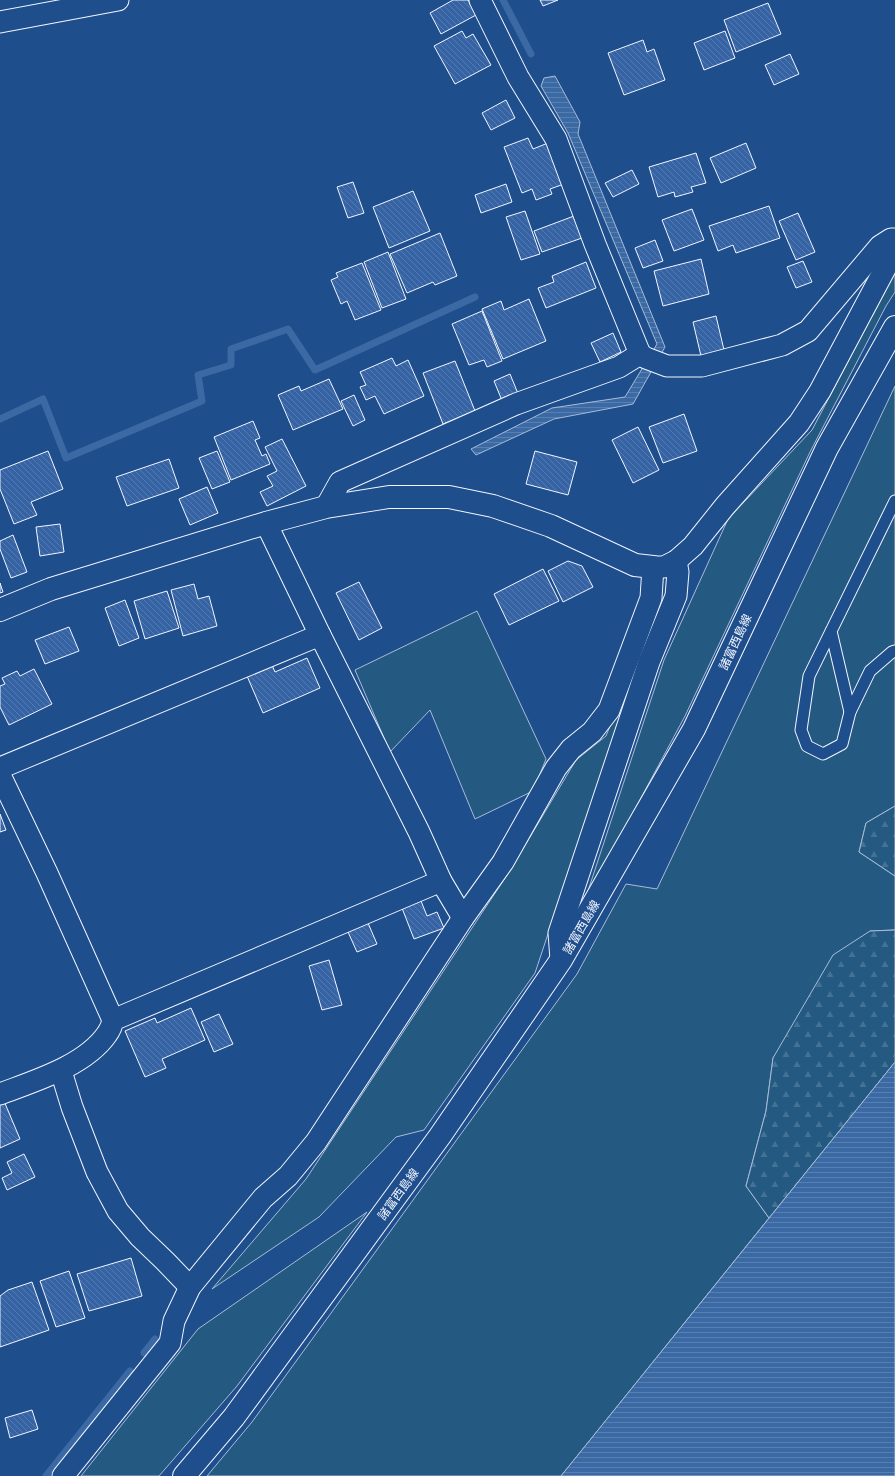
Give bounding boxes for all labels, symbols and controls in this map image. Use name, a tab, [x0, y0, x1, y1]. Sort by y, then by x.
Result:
street label: 諸富西島線	[715, 611, 755, 673]
street label: 諸富西島線	[559, 897, 603, 957]
street label: 諸富西島線	[373, 1165, 423, 1223]

